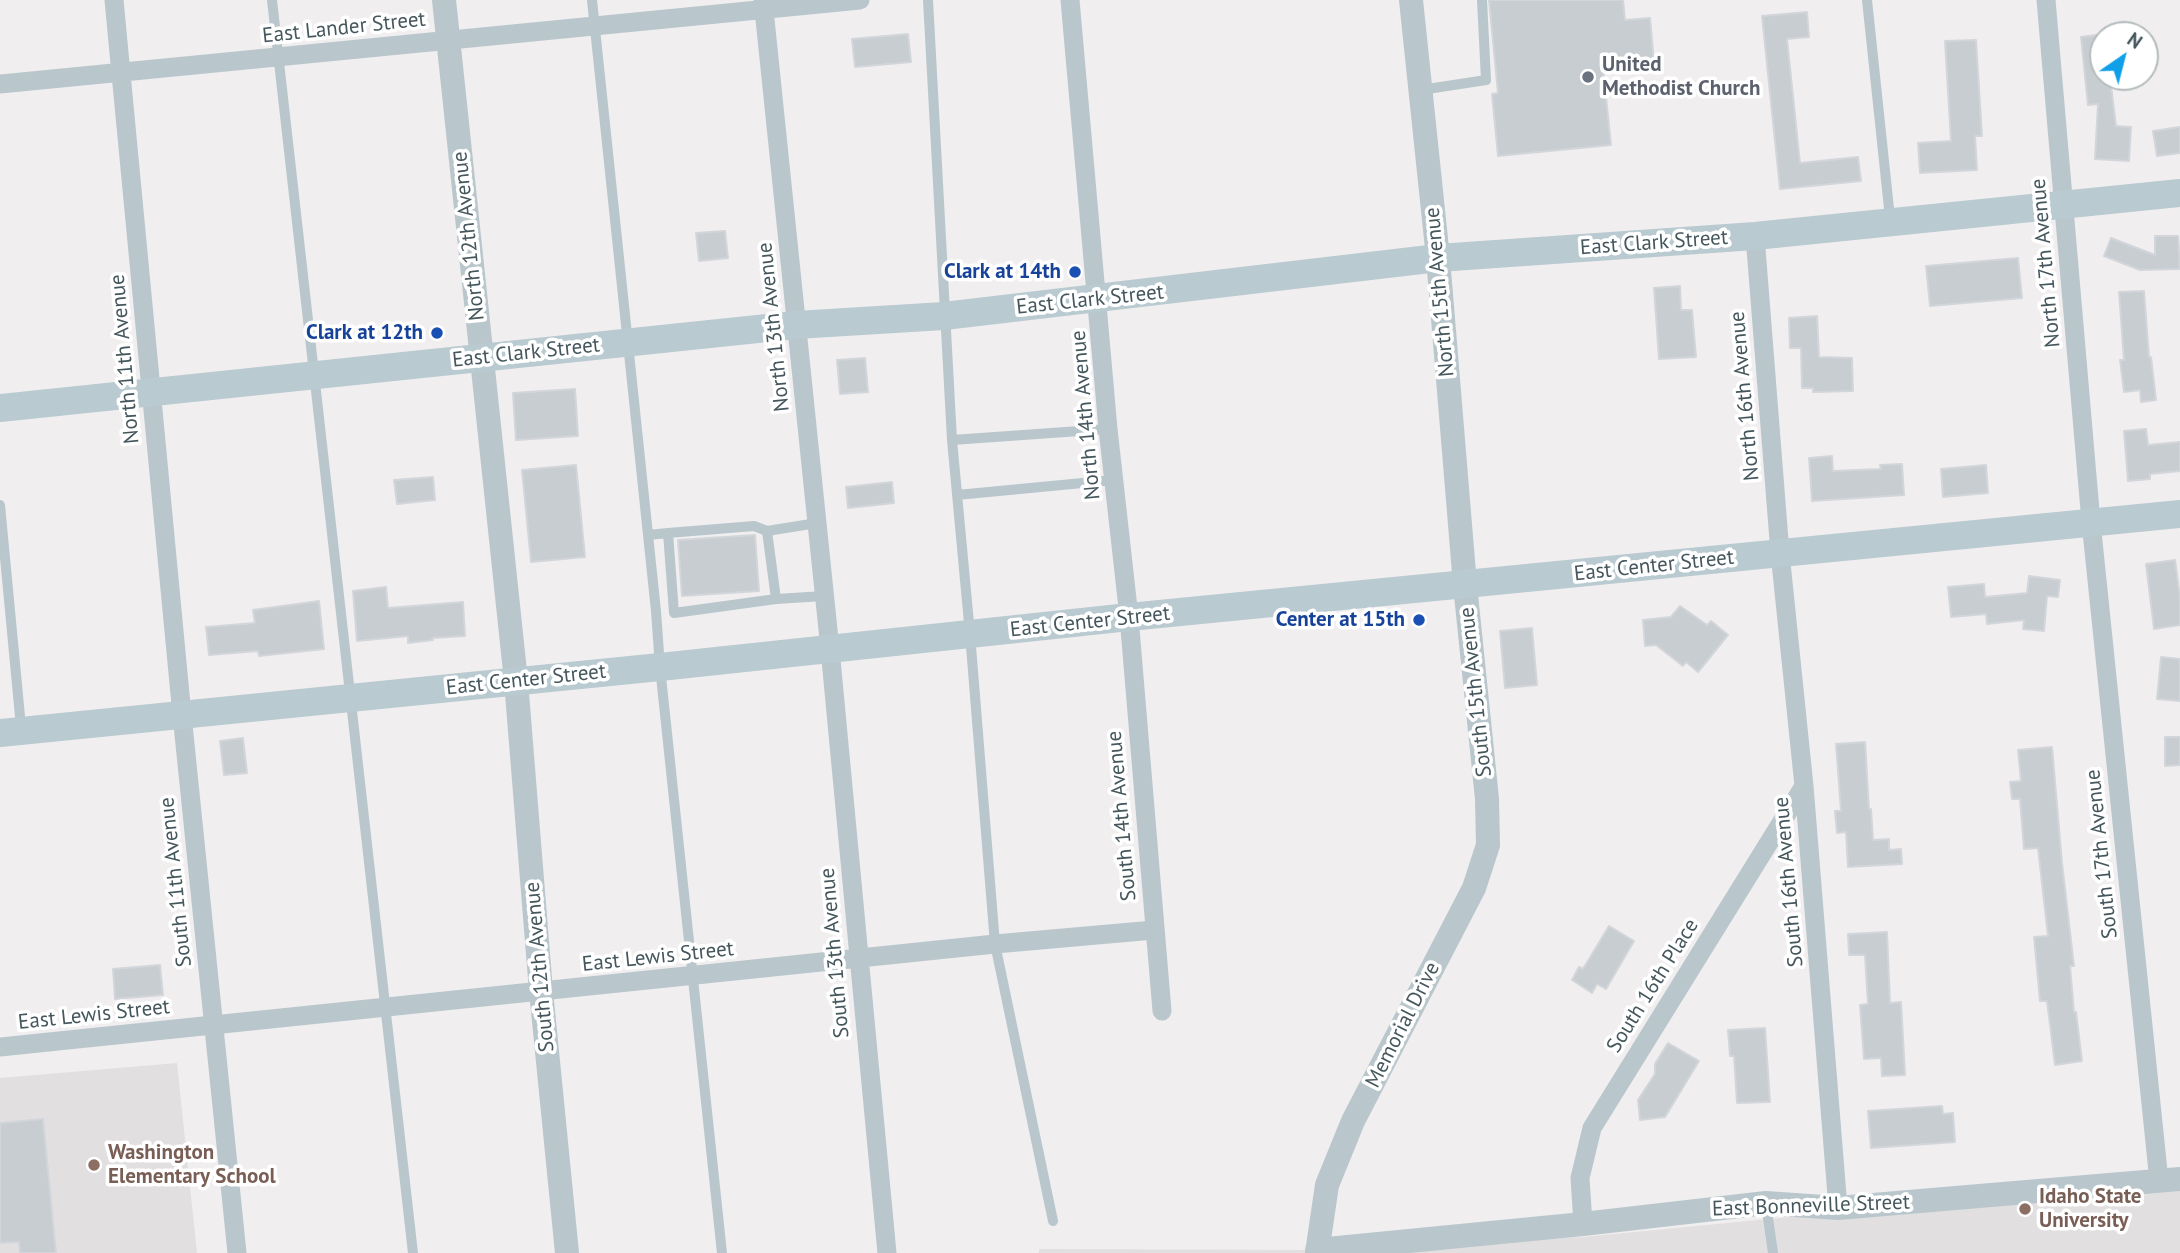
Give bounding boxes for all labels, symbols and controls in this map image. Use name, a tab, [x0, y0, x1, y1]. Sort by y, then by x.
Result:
street label: East Lander Street	[261, 7, 427, 49]
north arrow	[2089, 21, 2159, 91]
text: N	[2123, 27, 2147, 54]
place label: United Methodist Church	[1602, 52, 1760, 102]
marker: United Methodist Church	[1580, 69, 1596, 85]
street label: North 12th Avenue	[448, 150, 490, 322]
street label: North 17th Avenue	[2026, 177, 2066, 349]
street label: North 15th Avenue	[1420, 206, 1460, 378]
street label: East Clark Street	[1579, 225, 1729, 261]
street label: North 13th Avenue	[753, 241, 795, 413]
place label: Clark at 14th	[944, 259, 1061, 285]
marker: Clark at 14th	[1067, 264, 1083, 280]
street label: North 11th Avenue	[105, 273, 145, 445]
street label: East Clark Street	[1015, 280, 1165, 320]
street label: North 16th Avenue	[1725, 310, 1765, 482]
place label: Clark at 12th	[306, 320, 423, 346]
marker: Clark at 12th	[429, 325, 445, 341]
street label: North 14th Avenue	[1066, 329, 1106, 501]
street label: East Clark Street	[451, 333, 601, 373]
street label: East Center Street	[1573, 545, 1735, 587]
street label: East Center Street	[1009, 601, 1171, 643]
street label: South 15th Avenue	[1455, 606, 1497, 778]
place label: Center at 15th	[1276, 607, 1405, 633]
marker: Center at 15th	[1411, 612, 1427, 628]
street label: East Center Street	[445, 659, 607, 701]
street label: South 14th Avenue	[1102, 730, 1142, 902]
street label: South 17th Avenue	[2081, 768, 2123, 940]
street label: South 11th Avenue	[155, 796, 197, 968]
street label: South 16th Avenue	[1769, 796, 1809, 968]
street label: South 13th Avenue	[815, 867, 855, 1039]
street label: South 12th Avenue	[520, 881, 560, 1053]
street label: South 16th Place	[1602, 914, 1704, 1058]
street label: East Lewis Street	[581, 937, 735, 977]
street label: Memorial Drive	[1361, 958, 1445, 1092]
street label: East Lewis Street	[17, 995, 171, 1035]
place label: Washington Elementary School	[108, 1140, 276, 1190]
marker: Washington Elementary School	[86, 1157, 102, 1173]
place label: Idaho State University	[2039, 1184, 2142, 1234]
street label: East Bonneville Street	[1712, 1190, 1910, 1222]
marker: Idaho State University	[2017, 1201, 2033, 1217]

